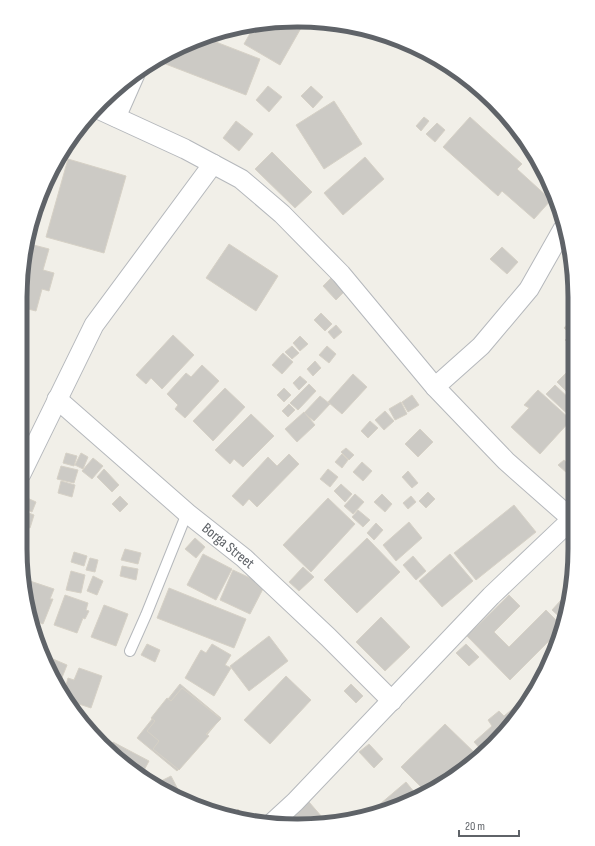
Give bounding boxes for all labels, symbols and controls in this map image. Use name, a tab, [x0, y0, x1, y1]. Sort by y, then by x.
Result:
street label: Borga Street	[198, 519, 259, 573]
scale bar	[459, 812, 519, 838]
text: 20 m	[465, 819, 485, 834]

